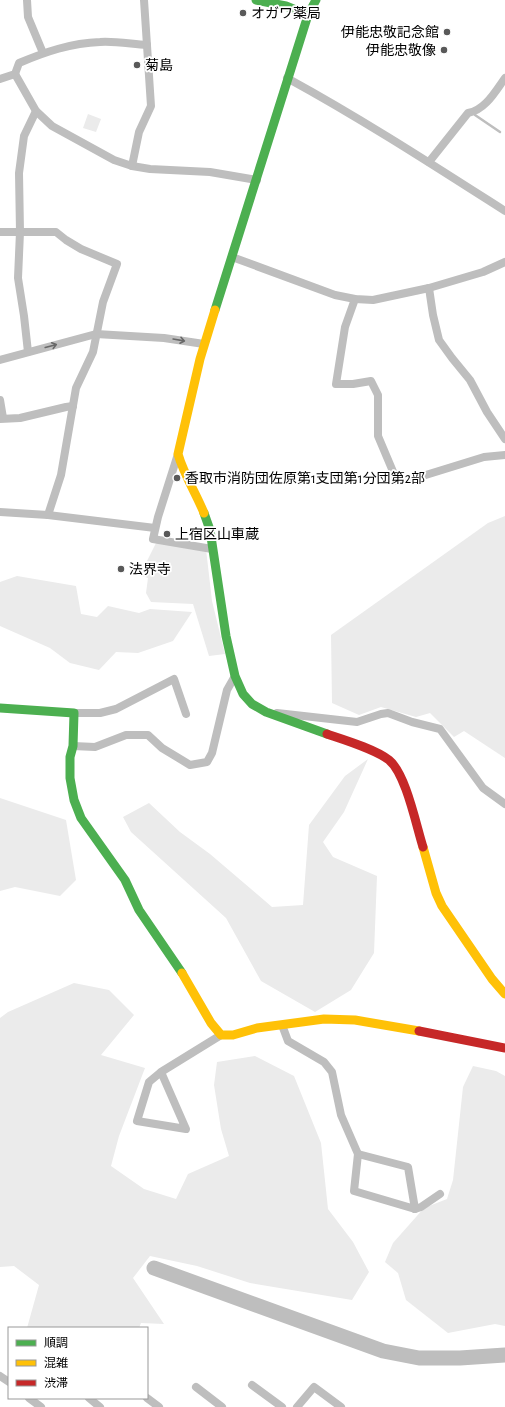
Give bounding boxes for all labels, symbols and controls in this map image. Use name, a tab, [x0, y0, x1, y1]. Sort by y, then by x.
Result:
place label: オガワ薬局	[251, 6, 321, 21]
marker: オガワ薬局	[238, 8, 248, 18]
place label: 伊能忠敬記念館	[341, 24, 439, 40]
marker: 伊能忠敬記念館	[442, 27, 452, 37]
place label: 伊能忠敬像	[366, 42, 436, 58]
marker: 伊能忠敬像	[439, 45, 449, 55]
place label: 菊島	[145, 58, 173, 73]
marker: 菊島	[132, 60, 142, 70]
one-way arrow	[172, 337, 185, 345]
one-way arrow	[44, 341, 57, 349]
place label: 香取市消防団佐原第1支団第1分団第2部	[185, 470, 425, 486]
marker: 香取市消防団佐原第1支団第1分団第2部	[172, 473, 182, 483]
place label: 上宿区山車蔵	[175, 527, 259, 542]
marker: 上宿区山車蔵	[162, 529, 172, 539]
place label: 法界寺	[129, 562, 171, 577]
marker: 法界寺	[116, 564, 126, 574]
legend	[8, 1327, 148, 1399]
text: 順調	[44, 1337, 68, 1349]
text: 混雑	[44, 1356, 68, 1369]
text: 渋滞	[44, 1377, 68, 1389]

